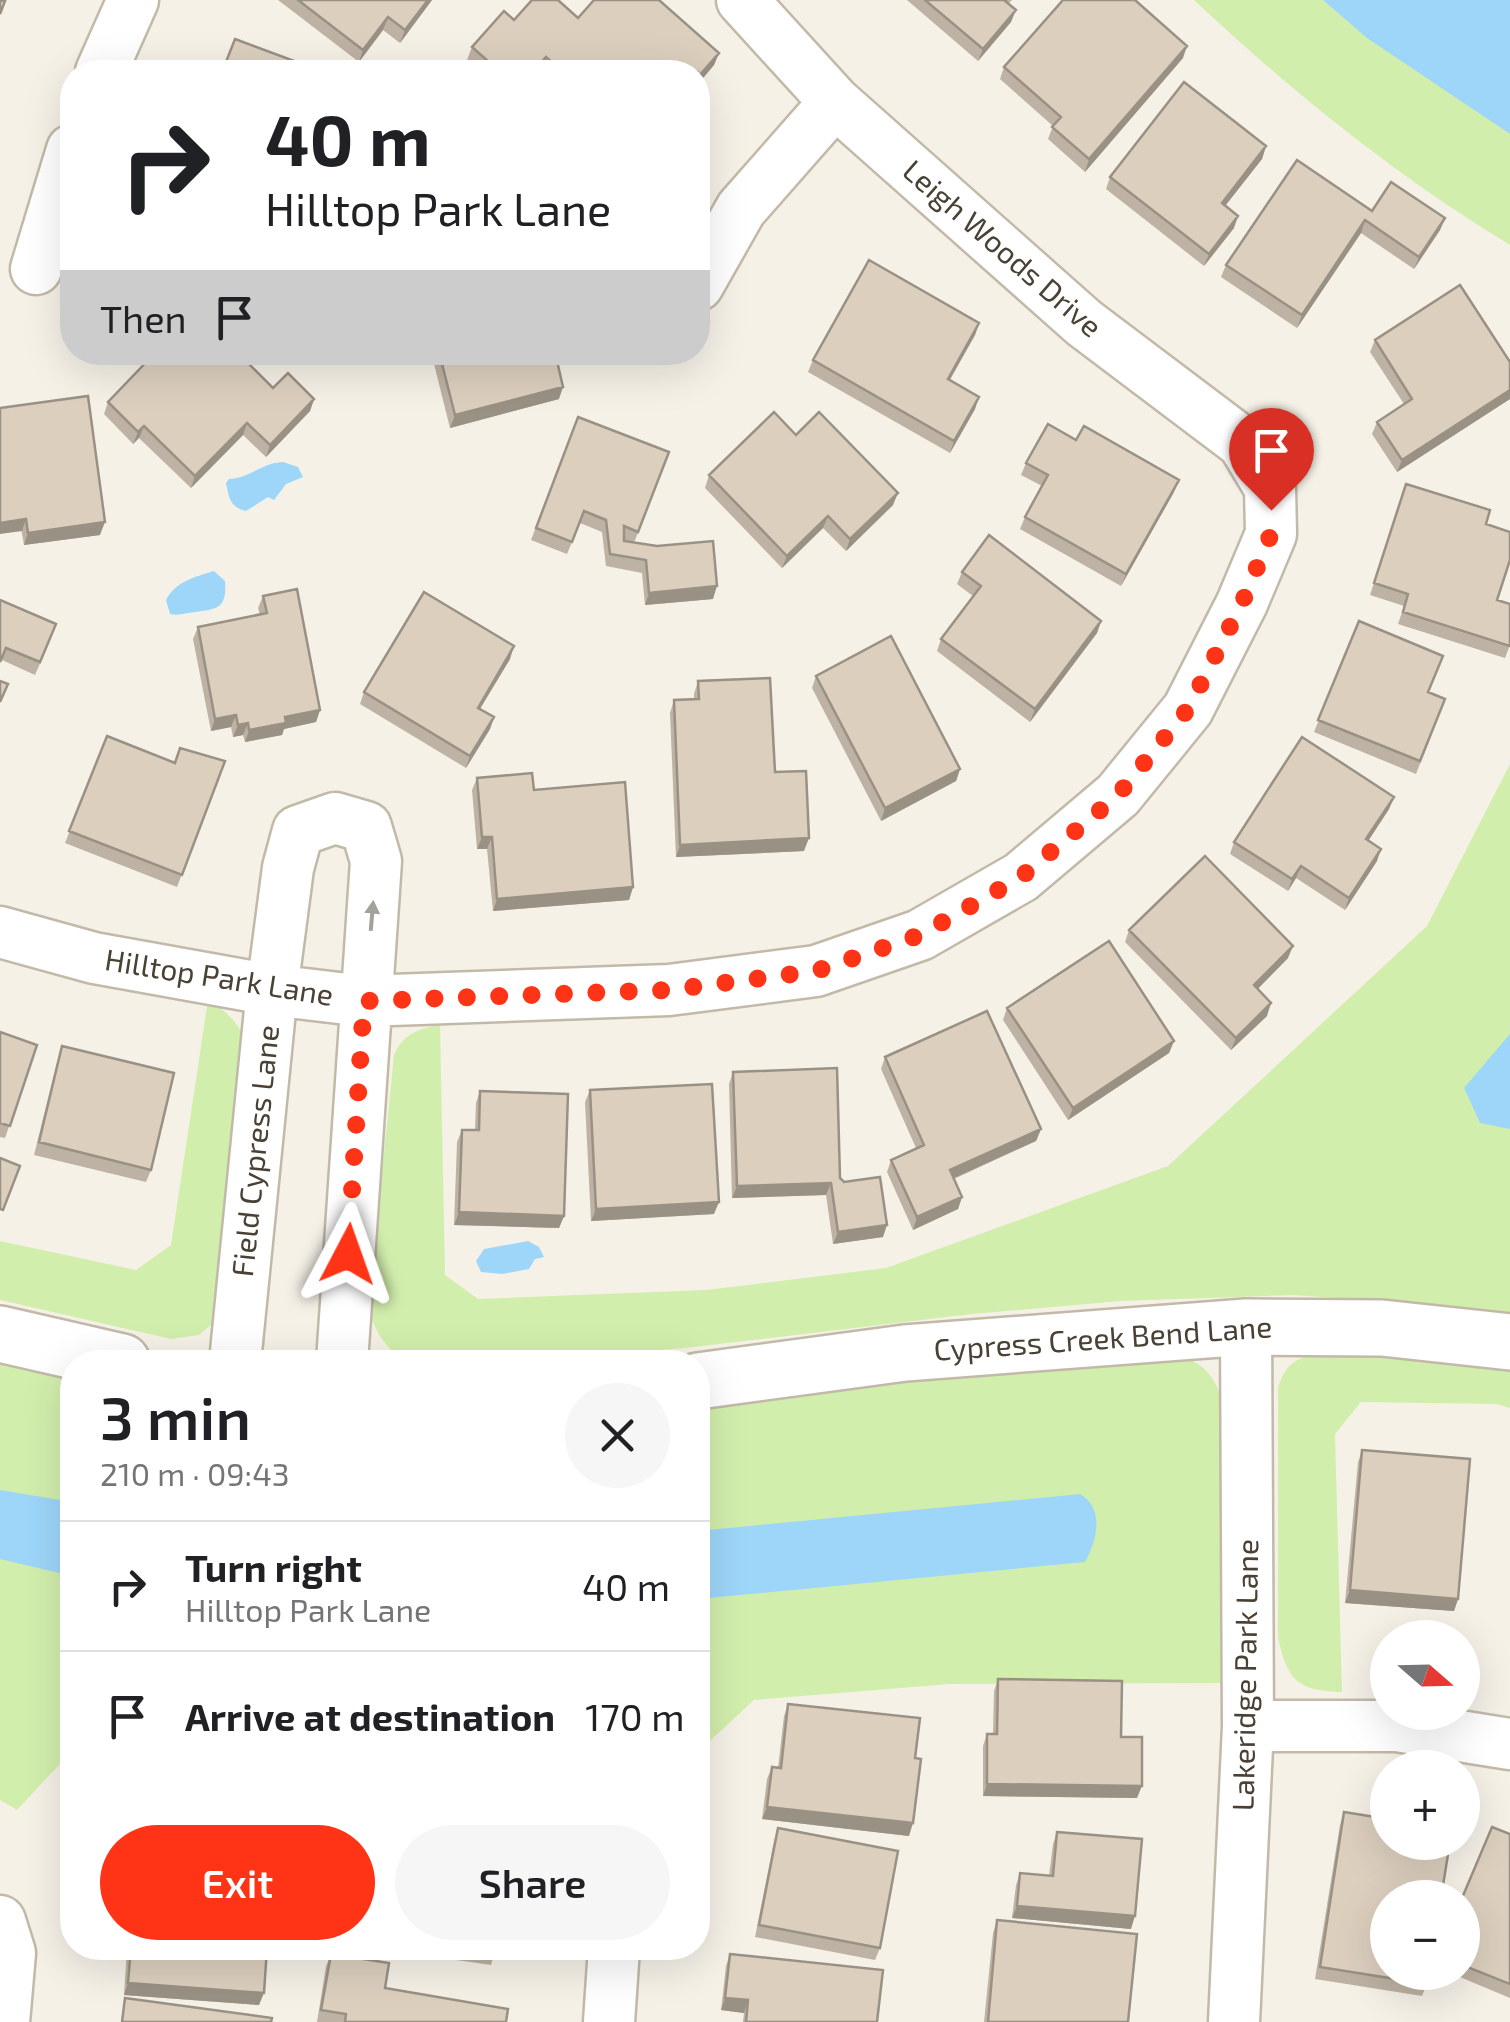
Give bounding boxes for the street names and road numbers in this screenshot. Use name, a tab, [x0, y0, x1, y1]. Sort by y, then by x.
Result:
street label: Leigh Woods Drive	[897, 151, 1110, 344]
street label: Hilltop Park Lane	[103, 940, 336, 1012]
street label: Field Cypress Lane	[223, 1023, 285, 1278]
street label: Cypress Creek Bend Lane	[932, 1307, 1273, 1367]
street label: Lakeridge Park Lane	[1224, 1539, 1264, 1811]

